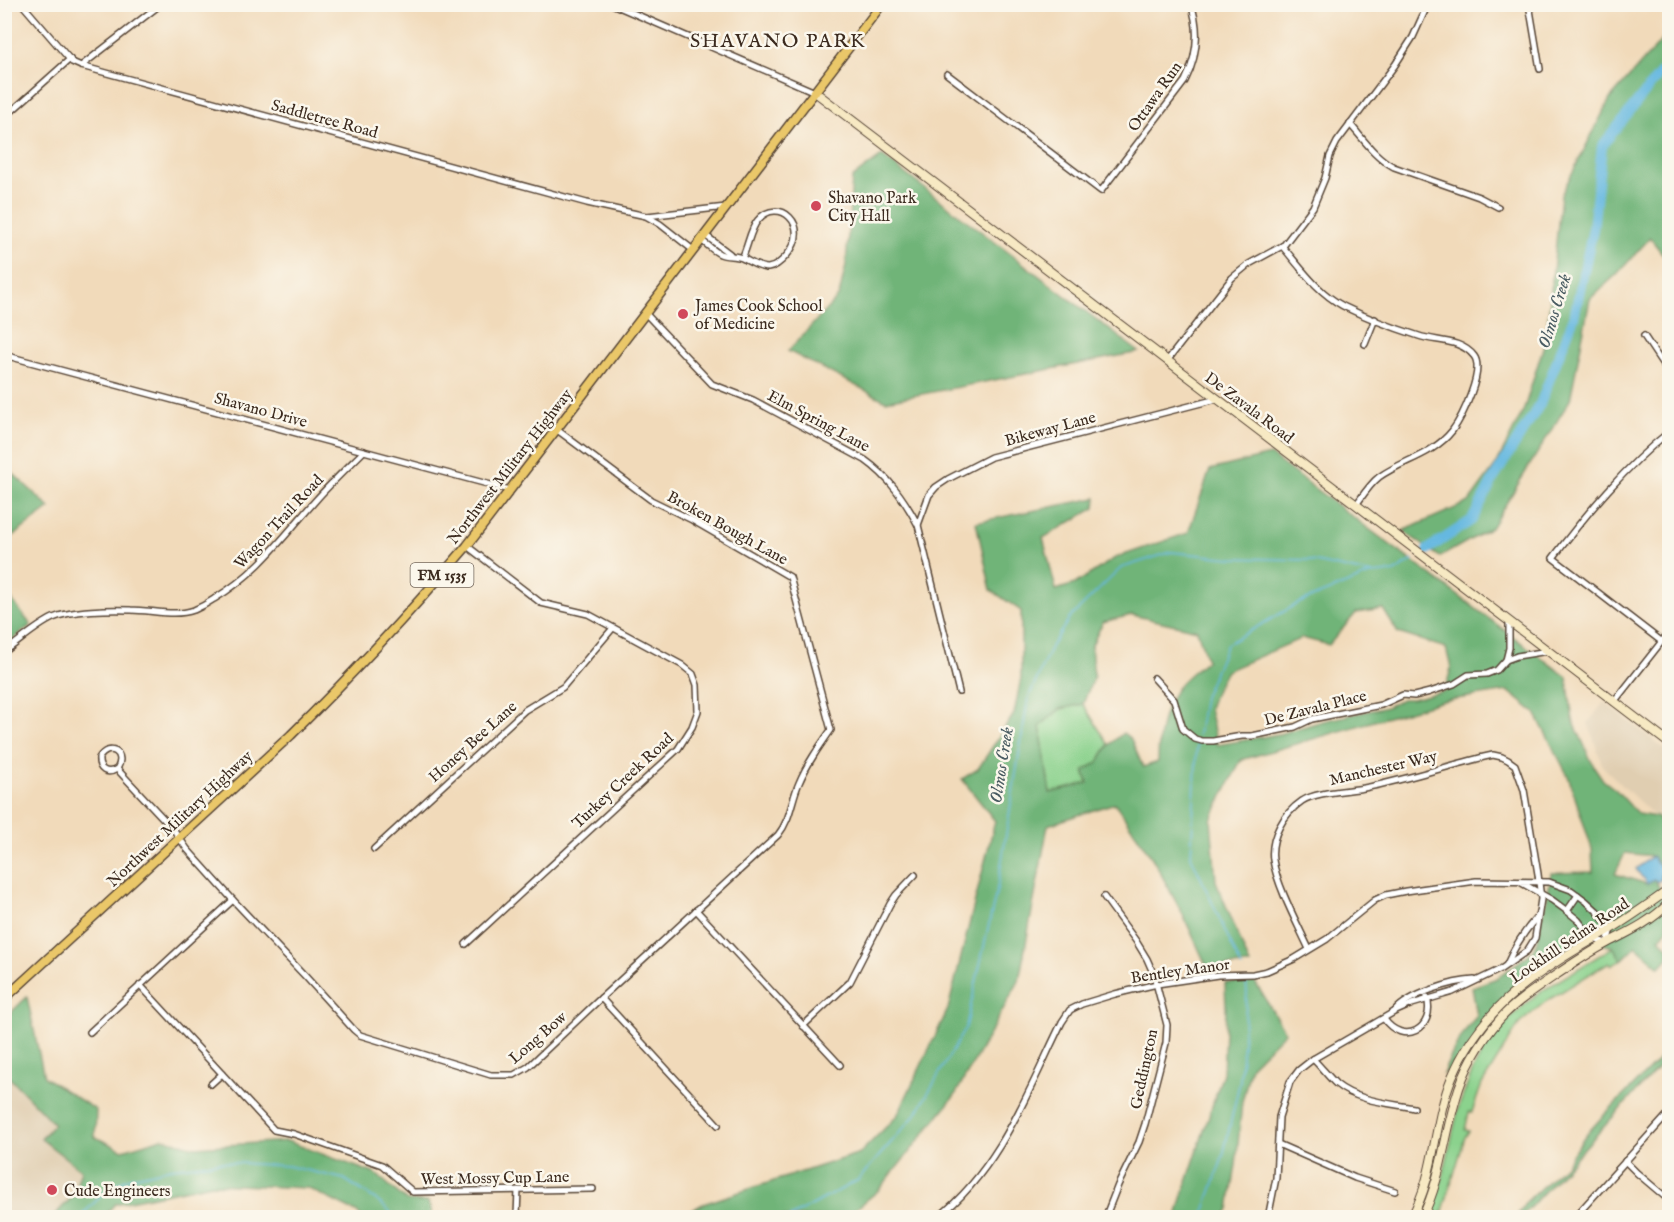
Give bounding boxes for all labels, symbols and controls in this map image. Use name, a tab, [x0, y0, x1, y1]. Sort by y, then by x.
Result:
district label: SHAVANO PARK	[690, 29, 866, 54]
street label: Ottawa Run	[1124, 58, 1187, 136]
street label: Saddletree Road	[269, 96, 380, 144]
place label: Shavano Park City Hall	[828, 189, 917, 227]
marker: Shavano Park City Hall	[809, 199, 823, 213]
water label: Olmos Creek	[1533, 271, 1578, 351]
place label: James Cook School of Medicine	[693, 297, 823, 335]
marker: James Cook School of Medicine	[676, 307, 690, 321]
street label: De Zavala Road	[1200, 369, 1298, 449]
street label: Northwest Military Highway	[444, 385, 578, 549]
street label: Elm Spring Lane	[763, 386, 873, 457]
street label: Shavano Drive	[212, 389, 309, 433]
street label: Bikeway Lane	[1003, 408, 1098, 452]
street label: Wagon Trail Road	[231, 471, 329, 574]
street label: Broken Bough Lane	[663, 487, 791, 570]
road number: FM 1535	[410, 563, 474, 587]
street label: De Zavala Place	[1262, 687, 1369, 731]
street label: Honey Bee Lane	[425, 698, 522, 787]
water label: Olmos Creek	[985, 726, 1020, 805]
street label: Turkey Creek Road	[568, 729, 679, 834]
street label: Northwest Military Highway	[103, 747, 257, 892]
street label: Manchester Way	[1328, 747, 1439, 791]
street label: Lockhill Selma Road	[1507, 894, 1634, 989]
street label: Bentley Manor	[1129, 955, 1231, 989]
street label: Long Bow	[505, 1008, 572, 1069]
street label: Geddington	[1127, 1027, 1163, 1111]
street label: West Mossy Cup Lane	[421, 1168, 569, 1190]
place label: Cude Engineers	[64, 1182, 171, 1202]
marker: Cude Engineers	[45, 1183, 59, 1197]

